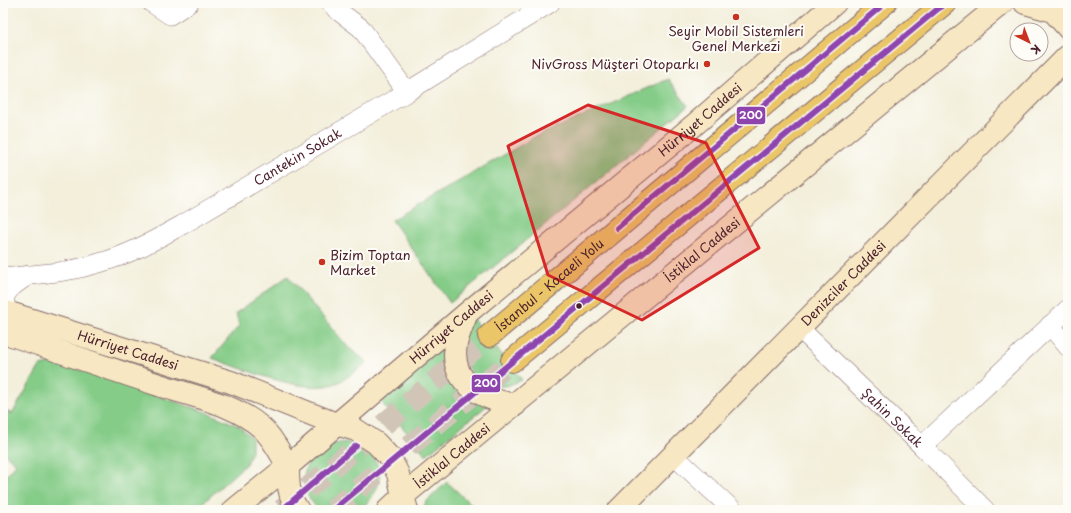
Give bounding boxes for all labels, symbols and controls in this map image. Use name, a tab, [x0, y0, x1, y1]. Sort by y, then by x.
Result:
marker: Seyir Mobil Sistemleri Genel Merkezi	[731, 12, 741, 22]
place label: Seyir Mobil Sistemleri Genel Merkezi	[668, 21, 804, 55]
north arrow	[1009, 22, 1049, 62]
text: K	[1027, 41, 1045, 59]
place label: NivGross Müşteri Otoparkı	[531, 54, 699, 73]
marker: NivGross Müşteri Otoparkı	[702, 59, 712, 69]
street label: Hürriyet Caddesi	[654, 78, 746, 160]
line badge: 200	[736, 106, 766, 125]
text: 200	[739, 106, 763, 123]
street label: Cantekin Sokak	[250, 123, 345, 190]
street label: İstiklal Caddesi	[660, 212, 744, 286]
street label: İstanbul - Kocaeli Yolu	[491, 234, 607, 336]
street label: Denizciler Caddesi	[796, 236, 890, 330]
place label: Bizim Toptan Market	[330, 245, 411, 279]
marker: Bizim Toptan Market	[317, 257, 327, 267]
street label: Hürriyet Caddesi	[405, 285, 497, 368]
unlabelled marker	[574, 301, 584, 311]
street label: Hürriyet Caddesi	[75, 325, 181, 374]
line badge: 200	[471, 374, 501, 393]
text: 200	[474, 374, 498, 391]
street label: Şahin Sokak	[858, 383, 928, 452]
street label: İstiklal Caddesi	[410, 418, 494, 492]

